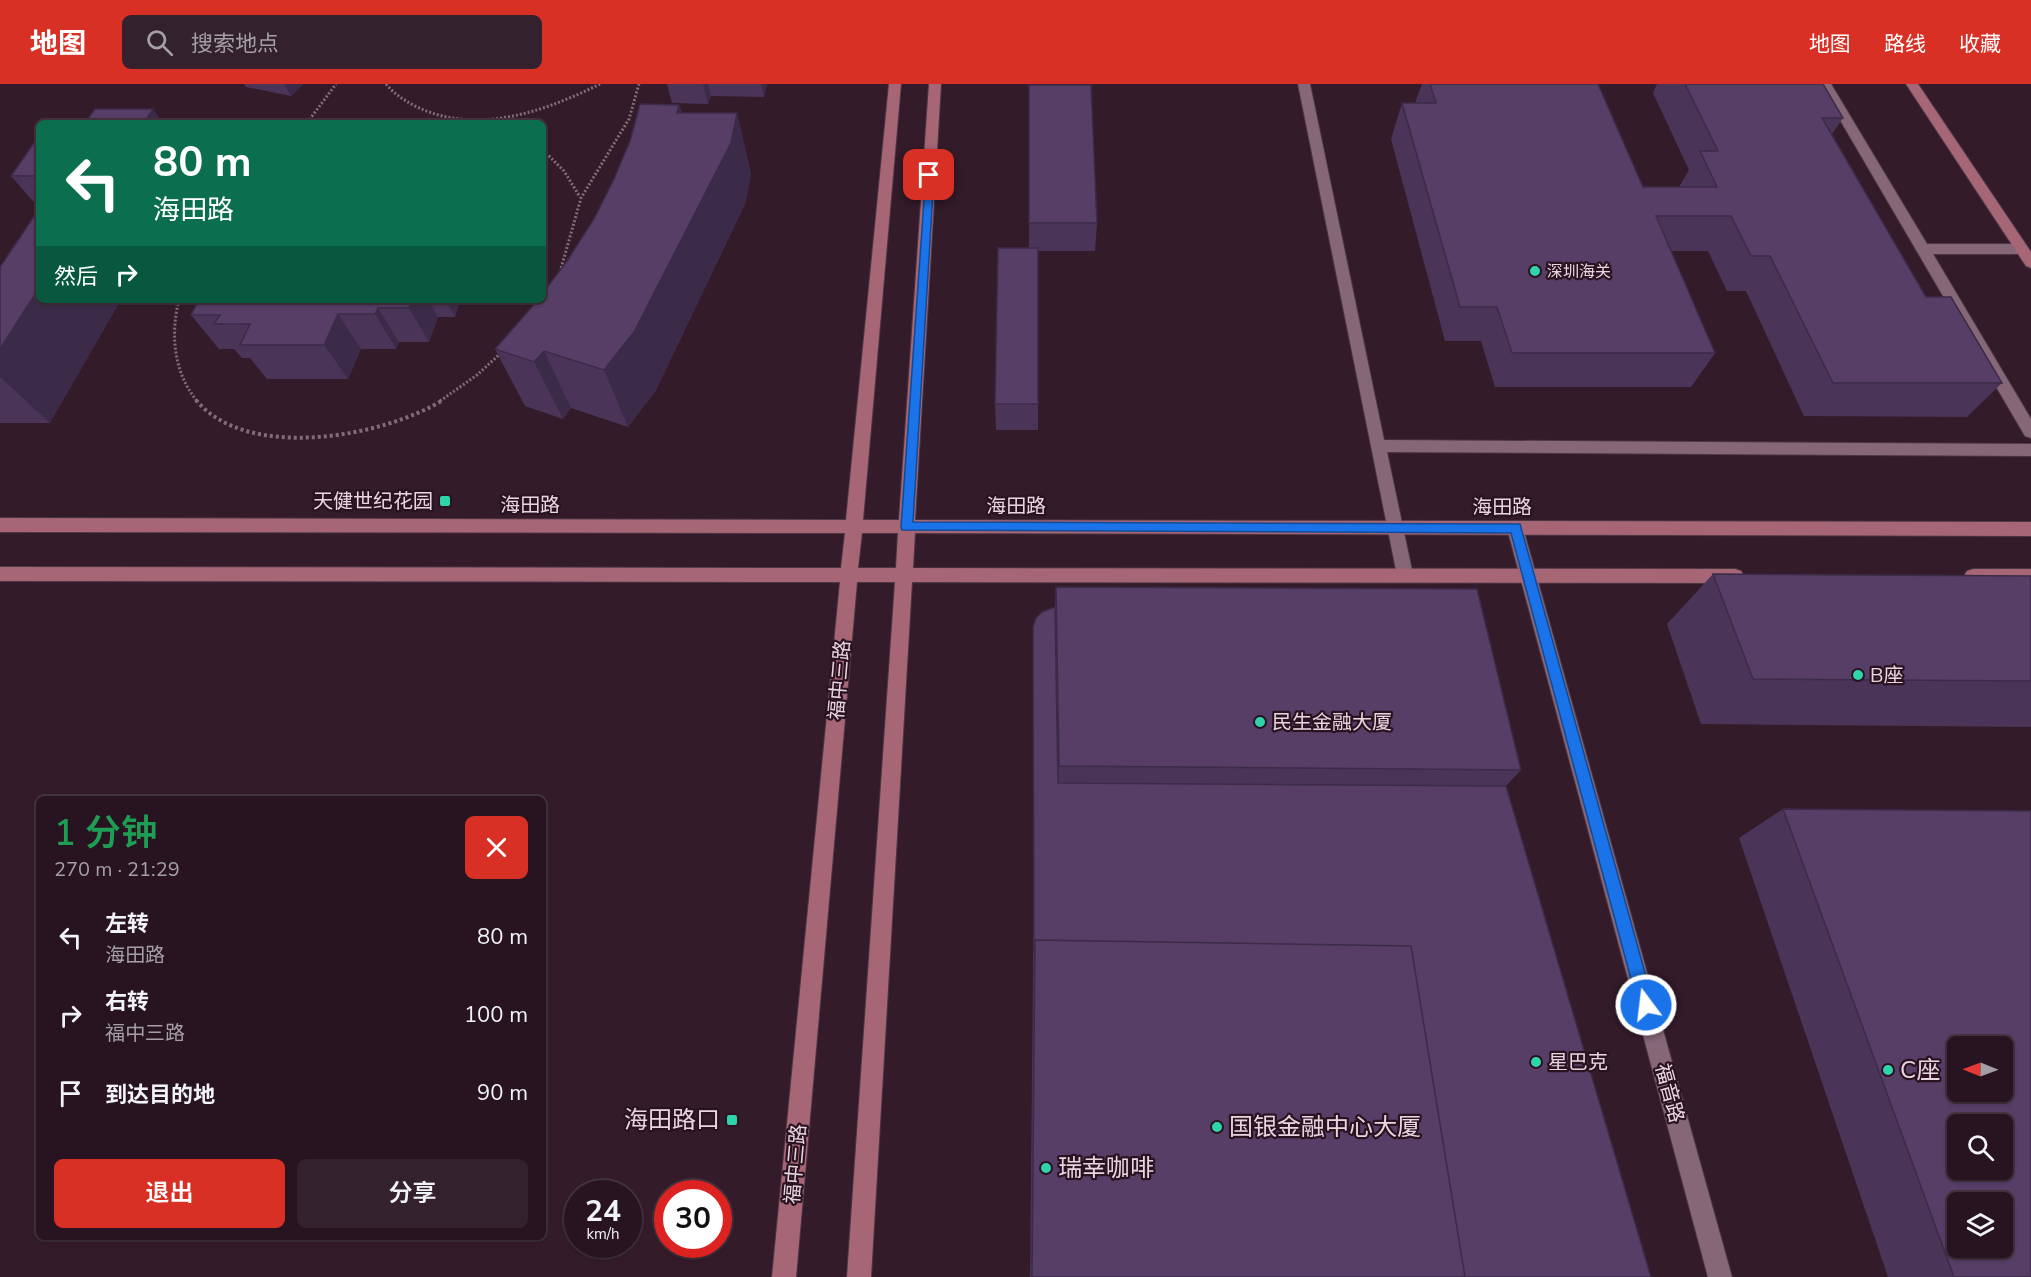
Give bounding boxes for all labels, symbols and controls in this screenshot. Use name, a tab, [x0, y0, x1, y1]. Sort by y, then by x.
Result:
search box	[122, 15, 542, 69]
text: 地图	[30, 25, 86, 63]
icon: search	[143, 26, 176, 59]
text: 搜索地点	[191, 29, 279, 59]
text: 地图	[1809, 30, 1851, 58]
text: 路线	[1884, 30, 1926, 58]
text: 收藏	[1959, 30, 2001, 58]
text: 80 m	[153, 134, 252, 191]
icon: left	[54, 144, 132, 222]
pin	[903, 149, 954, 200]
icon: arrive	[912, 158, 945, 191]
text: 海田路	[153, 192, 234, 229]
icon: right	[110, 258, 143, 291]
place label: 深圳海关	[1547, 261, 1611, 283]
text: 然后	[54, 262, 98, 292]
marker: 深圳海关	[1528, 264, 1542, 278]
place label: 天健世纪花园	[313, 488, 433, 515]
street label: 海田路	[500, 492, 560, 519]
street label: 海田路	[986, 493, 1046, 520]
marker: 天健世纪花园	[438, 494, 452, 508]
street label: 海田路	[1472, 494, 1532, 521]
street label: 福中三路	[823, 639, 856, 721]
place label: B座	[1870, 662, 1904, 689]
marker: B座	[1851, 668, 1865, 682]
place label: 民生金融大厦	[1272, 709, 1392, 736]
marker: 民生金融大厦	[1253, 715, 1267, 729]
text: 1 分钟	[54, 809, 157, 858]
button: close	[465, 816, 528, 879]
text: 270 m · 21:29	[54, 856, 180, 883]
text: 左转	[105, 909, 149, 939]
icon: left	[54, 921, 87, 954]
text: 80 m	[477, 922, 528, 952]
text: 海田路	[105, 942, 165, 969]
position arrow	[1614, 973, 1678, 1037]
text: 右转	[105, 987, 149, 1017]
icon: right	[54, 999, 87, 1032]
text: 100 m	[464, 1000, 528, 1030]
text: 福中三路	[105, 1020, 185, 1047]
north arrow	[1947, 1036, 2013, 1102]
map controls	[1947, 1036, 2013, 1258]
place label: 星巴克	[1548, 1049, 1608, 1076]
place label: C座	[1900, 1054, 1940, 1086]
marker: 星巴克	[1529, 1055, 1543, 1069]
street label: 福音路	[1649, 1061, 1690, 1126]
marker: C座	[1881, 1063, 1895, 1077]
icon: arrive	[54, 1077, 87, 1110]
text: 90 m	[477, 1078, 528, 1108]
text: 到达目的地	[105, 1080, 215, 1110]
place label: 海田路口	[624, 1104, 720, 1136]
place label: 国银金融中心大厦	[1229, 1111, 1421, 1143]
marker: 海田路口	[725, 1113, 739, 1127]
button: search	[1947, 1114, 2013, 1180]
marker: 国银金融中心大厦	[1210, 1120, 1224, 1134]
street label: 福中三路	[779, 1123, 812, 1205]
place label: 瑞幸咖啡	[1058, 1152, 1154, 1184]
button: 退出	[54, 1159, 285, 1228]
button: 分享	[297, 1159, 528, 1228]
marker: 瑞幸咖啡	[1039, 1161, 1053, 1175]
speed limit sign: 30	[654, 1180, 732, 1258]
text: 24	[585, 1191, 621, 1232]
button: layers	[1947, 1192, 2013, 1258]
text: km/h	[586, 1224, 620, 1244]

